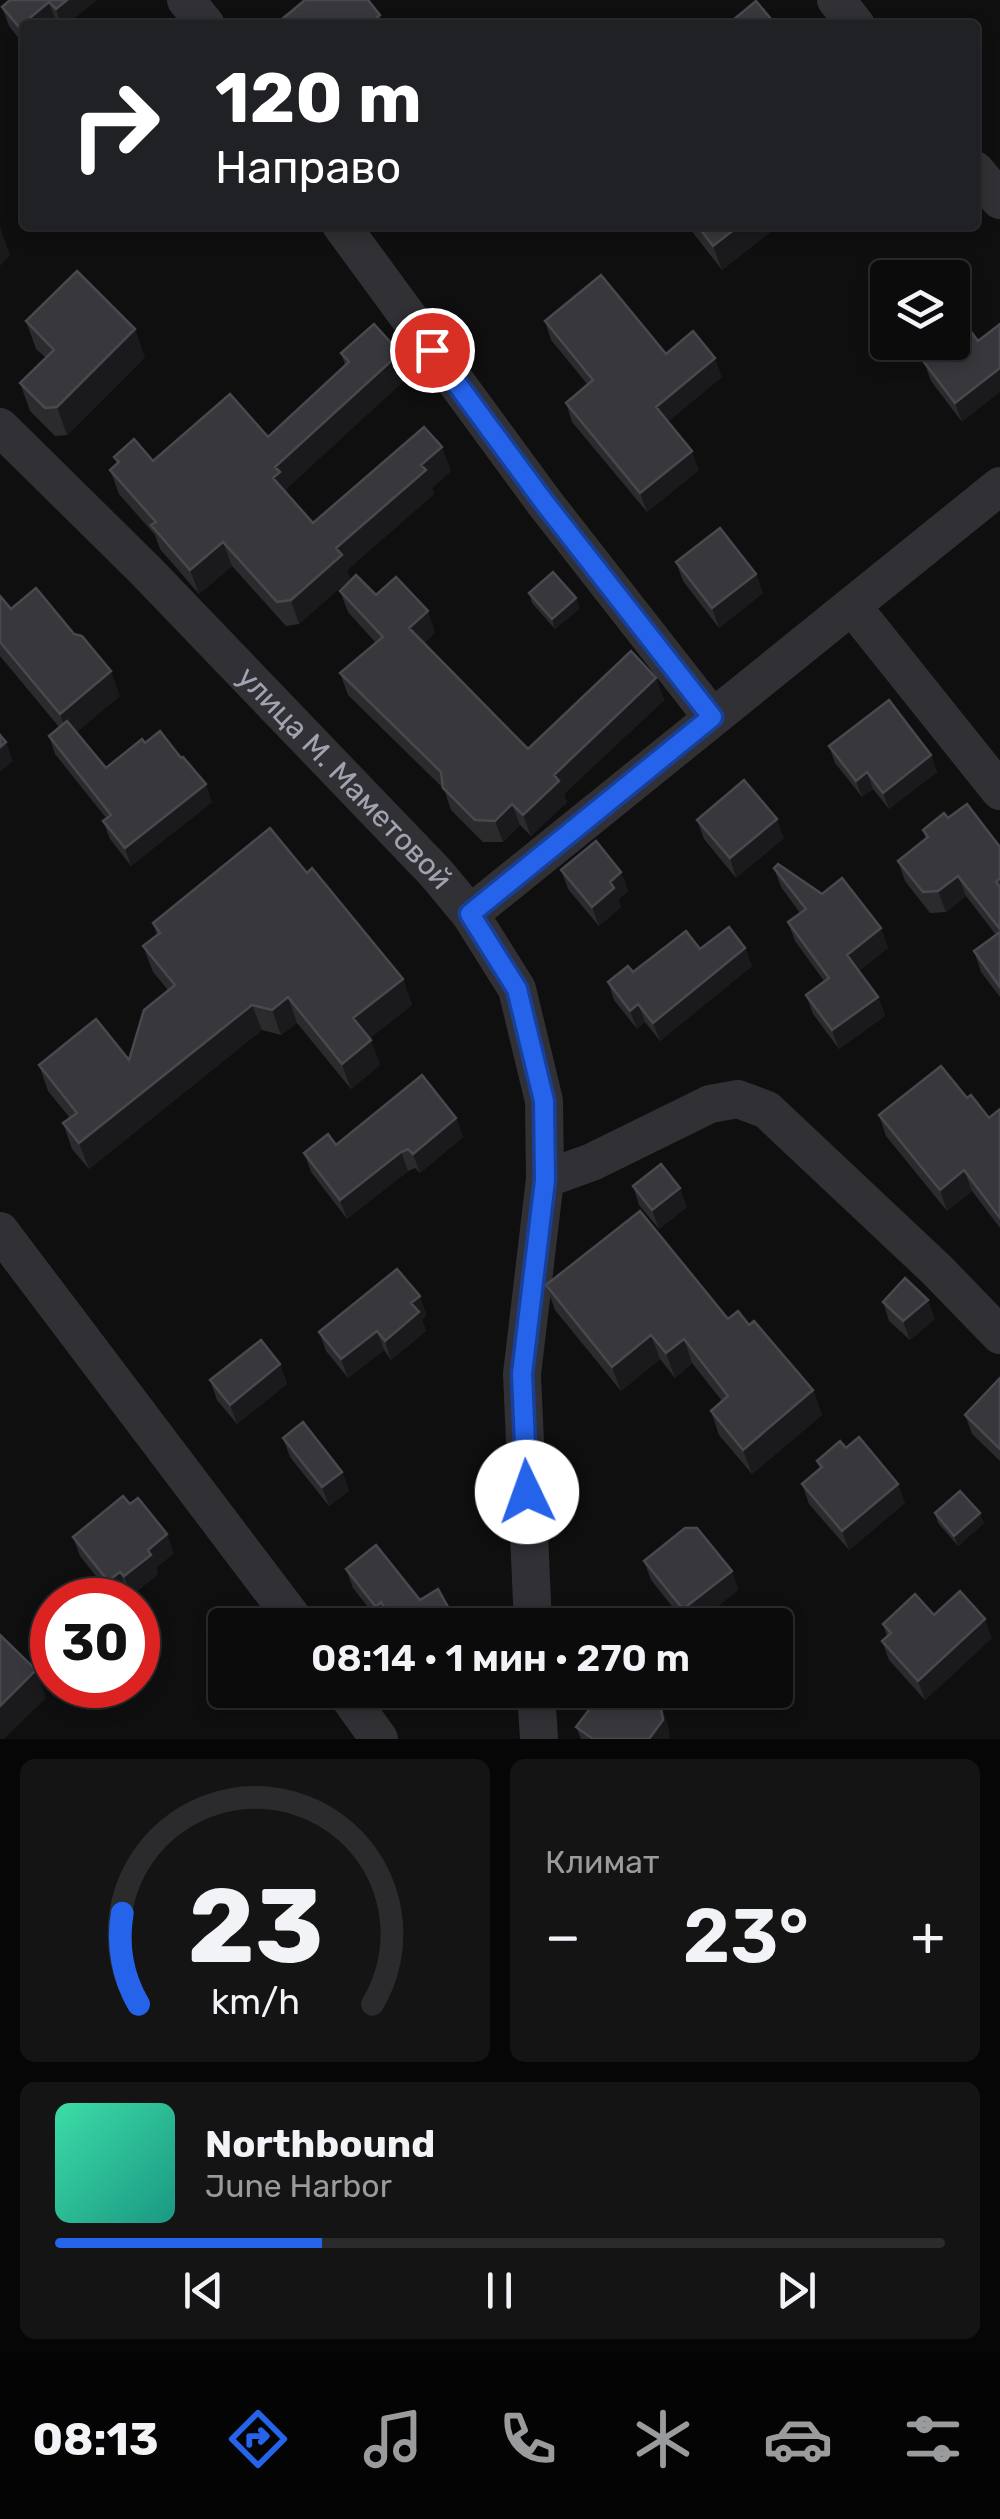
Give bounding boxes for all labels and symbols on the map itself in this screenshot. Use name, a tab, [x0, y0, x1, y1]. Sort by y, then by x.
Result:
pin	[390, 308, 475, 393]
street label: улица М. Маметовой	[230, 659, 460, 897]
position arrow	[475, 1440, 579, 1544]
speed limit sign: 30	[30, 1578, 160, 1708]

